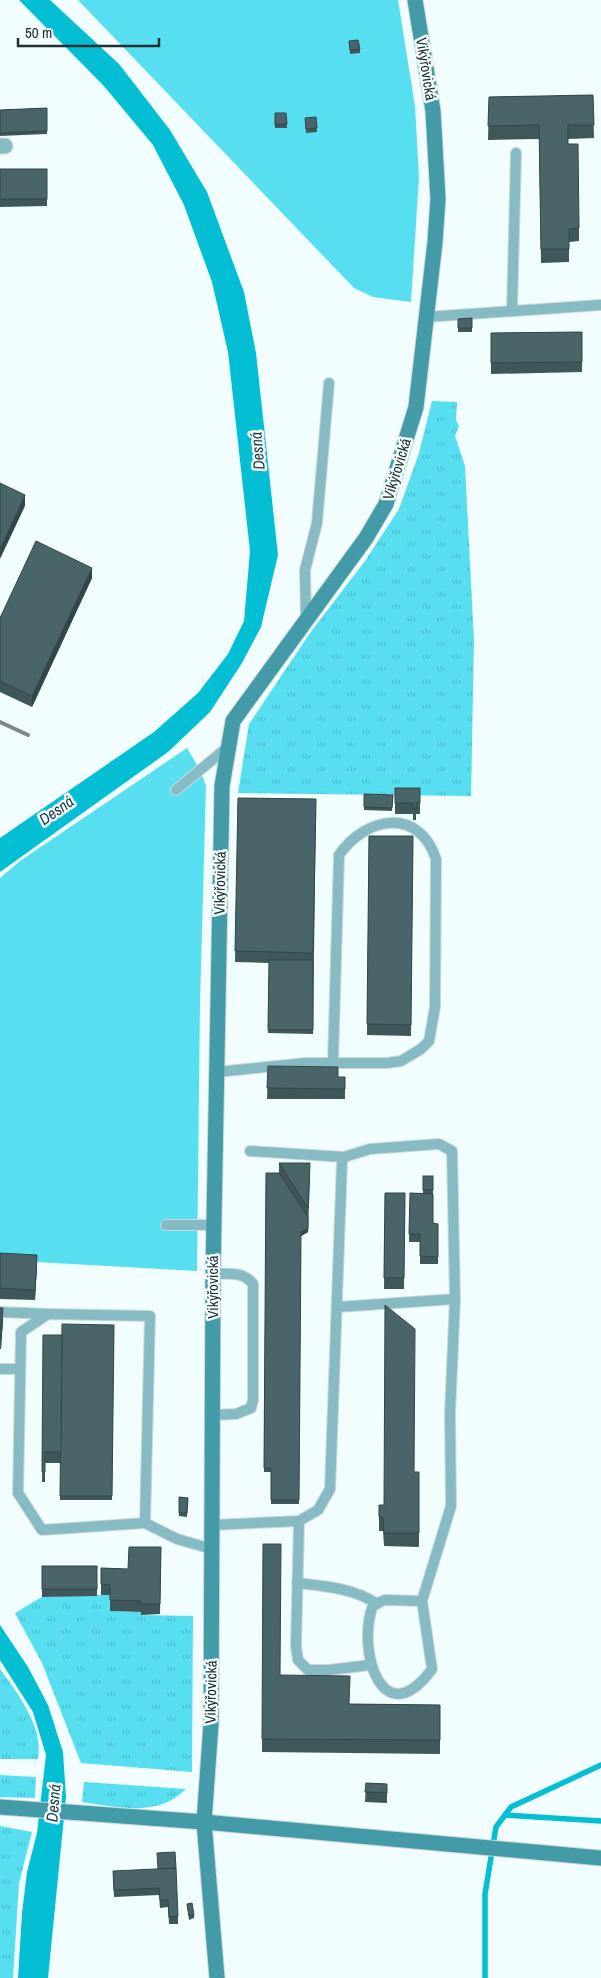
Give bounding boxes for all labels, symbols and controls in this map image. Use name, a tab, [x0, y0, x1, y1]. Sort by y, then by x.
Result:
scale bar	[18, 15, 159, 47]
text: 50 m	[25, 22, 52, 43]
street label: Vikýřovická	[411, 36, 442, 102]
water label: Desná	[244, 431, 270, 471]
street label: Vikýřovická	[377, 435, 416, 502]
water label: Desná	[34, 790, 78, 830]
street label: Vikýřovická	[208, 851, 231, 915]
street label: Vikýřovická	[202, 1255, 223, 1319]
street label: Vikýřovická	[199, 1660, 222, 1724]
water label: Desná	[40, 1783, 66, 1823]

